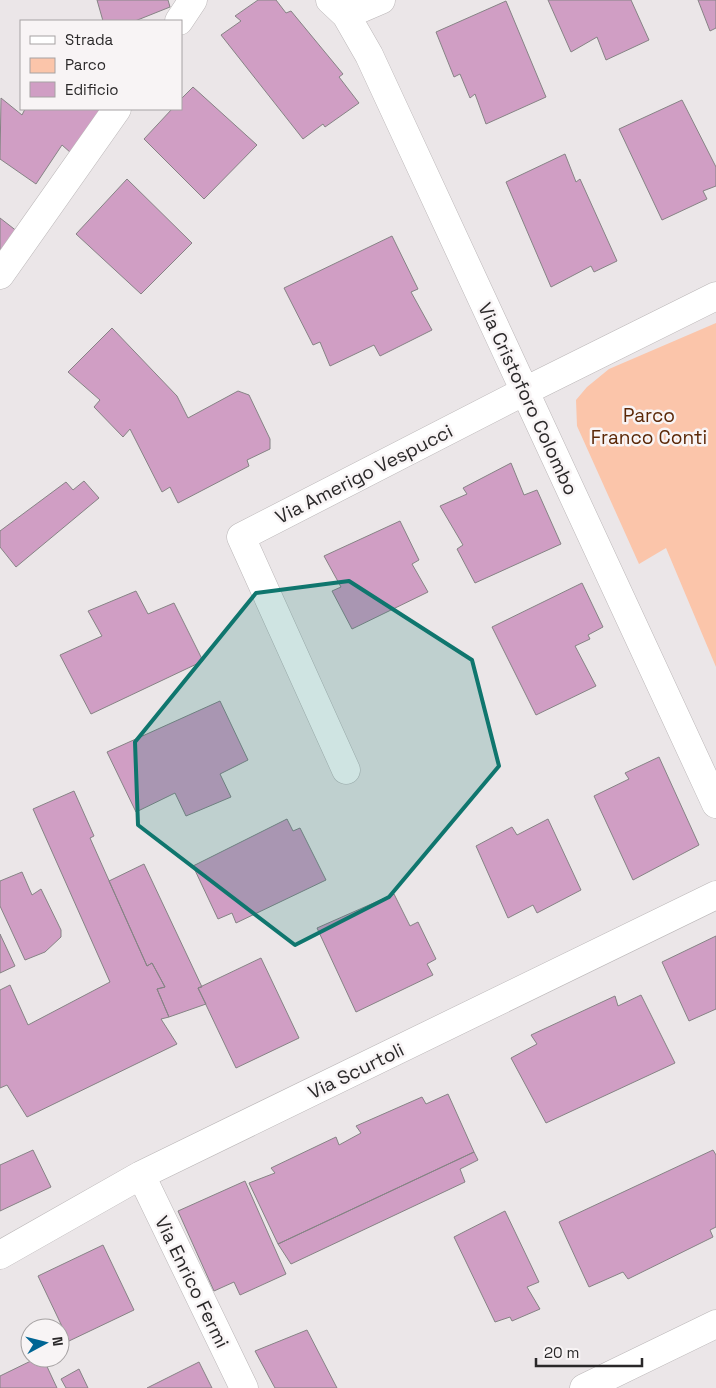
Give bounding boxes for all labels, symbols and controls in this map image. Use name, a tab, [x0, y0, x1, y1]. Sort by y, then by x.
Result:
legend	[20, 20, 182, 110]
text: Strada	[65, 30, 114, 49]
text: Parco	[65, 55, 106, 74]
text: Edificio	[65, 80, 119, 99]
street label: Via Cristoforo Colombo	[472, 299, 584, 499]
park label: Parco Franco Conti	[591, 403, 707, 450]
street label: Via Amerigo Vespucci	[271, 418, 457, 530]
street label: Via Scurtoli	[304, 1037, 408, 1105]
street label: Via Enrico Fermi	[149, 1212, 235, 1352]
north arrow	[20, 1318, 70, 1368]
text: N	[48, 1336, 67, 1347]
scale bar	[536, 1336, 642, 1368]
text: 20 m	[544, 1343, 579, 1362]

